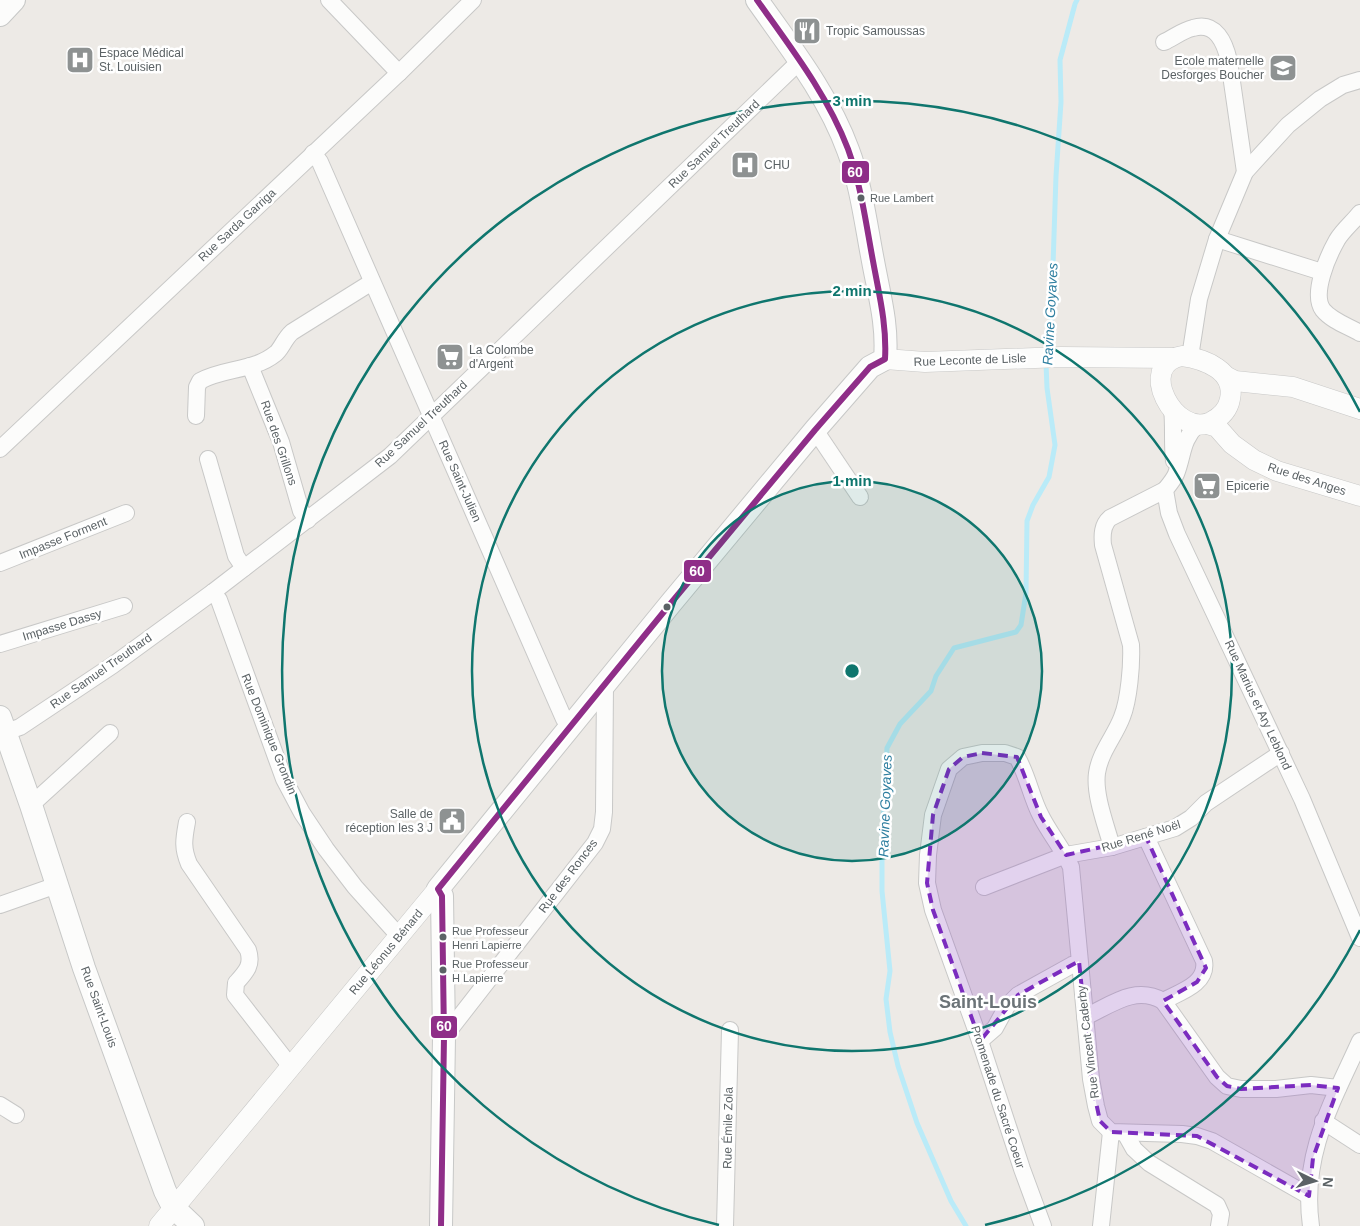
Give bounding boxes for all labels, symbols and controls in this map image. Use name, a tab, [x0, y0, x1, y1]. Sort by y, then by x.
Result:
restaurant icon: Tropic Samoussas	[792, 16, 822, 46]
place label: Tropic Samoussas	[826, 24, 925, 38]
hospital icon: Espace Médical St. Louisien	[65, 45, 95, 75]
place label: Espace Médical St. Louisien	[99, 46, 184, 74]
school or university icon: Ecole maternelle Desforges Boucher	[1268, 53, 1298, 83]
place label: Ecole maternelle Desforges Boucher	[1161, 54, 1264, 82]
text: 3 min	[832, 92, 872, 109]
street label: Rue Samuel Treuthard	[666, 97, 762, 191]
hospital icon: CHU	[730, 150, 760, 180]
place label: CHU	[764, 158, 790, 172]
line badge: 60	[841, 160, 870, 184]
text: 60	[847, 164, 863, 180]
street label: Rue Sarda Garriga	[195, 185, 279, 264]
place label: Rue Lambert	[870, 192, 934, 204]
marker: Rue Lambert	[856, 193, 866, 203]
water label: Ravine Goyaves	[1039, 262, 1061, 366]
text: 2 min	[832, 282, 872, 299]
supermarket icon: La Colombe d'Argent	[435, 342, 465, 372]
place label: La Colombe d'Argent	[469, 343, 534, 371]
street label: Rue Leconte de Lisle	[913, 351, 1027, 369]
street label: Rue Samuel Treuthard	[372, 378, 470, 470]
street label: Rue des Grillons	[258, 399, 300, 487]
street label: Rue Saint-Julien	[436, 438, 484, 524]
street label: Rue des Anges	[1266, 460, 1348, 498]
supermarket icon: Epicerie	[1192, 471, 1222, 501]
text: 1 min	[832, 472, 872, 489]
place label: Epicerie	[1226, 479, 1270, 493]
street label: Impasse Forment	[17, 514, 110, 562]
line badge: 60	[683, 559, 712, 583]
text: 60	[689, 563, 705, 579]
unlabelled marker	[662, 602, 672, 612]
street label: Impasse Dassy	[21, 606, 103, 644]
street label: Rue Samuel Treuthard	[48, 631, 154, 711]
street label: Rue Marius et Ary Leblond	[1222, 638, 1294, 772]
centre of rings	[843, 662, 861, 680]
street label: Rue Dominique Grondin	[238, 672, 300, 796]
water label: Ravine Goyaves	[875, 754, 895, 858]
public building icon: Salle de réception les 3 J	[437, 806, 467, 836]
place label: Salle de réception les 3 J	[346, 807, 433, 835]
street label: Rue René Noël	[1100, 817, 1182, 855]
street label: Rue des Ronces	[536, 836, 600, 916]
street label: Rue Léonus Bénard	[346, 907, 426, 997]
place label: Rue Professeur Henri Lapierre	[452, 925, 529, 951]
marker: Rue Professeur Henri Lapierre	[438, 932, 448, 942]
place label: Rue Professeur H Lapierre	[452, 958, 529, 984]
street label: Rue Saint-Louis	[78, 964, 120, 1050]
marker: Rue Professeur H Lapierre	[438, 965, 448, 975]
street label: Rue Vincent Caderby	[1074, 985, 1102, 1099]
district label: Saint-Louis	[939, 992, 1037, 1012]
line badge: 60	[430, 1015, 458, 1039]
text: 60	[436, 1018, 452, 1034]
street label: Promenade du Sacré Coeur	[968, 1024, 1028, 1170]
street label: Rue Émile Zola	[719, 1087, 736, 1169]
north arrow	[1290, 1156, 1340, 1206]
text: N	[1320, 1176, 1336, 1188]

